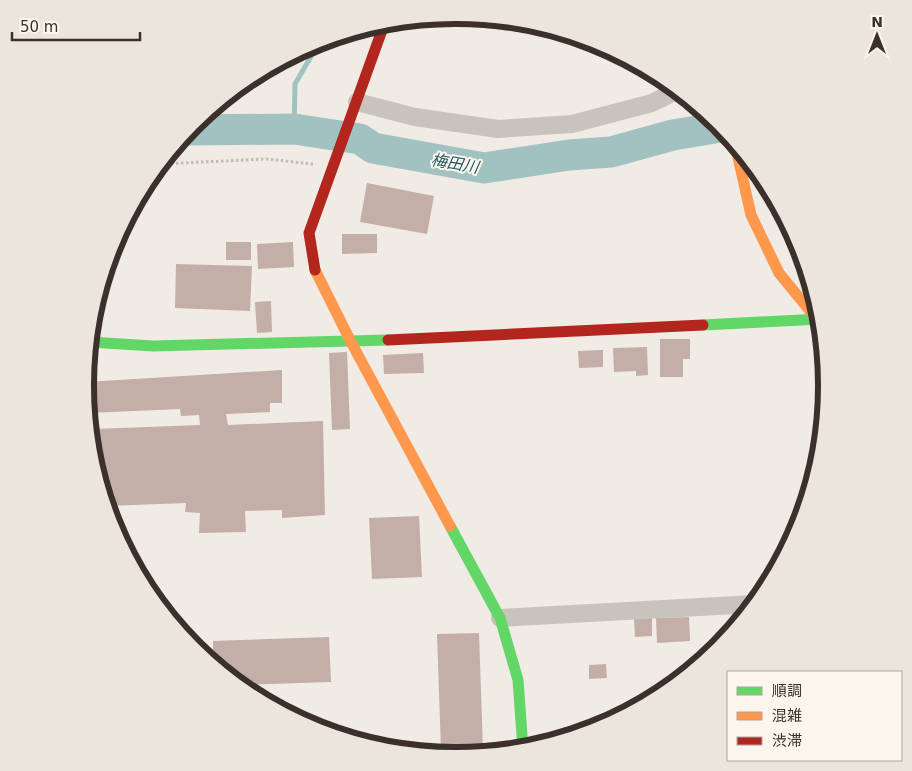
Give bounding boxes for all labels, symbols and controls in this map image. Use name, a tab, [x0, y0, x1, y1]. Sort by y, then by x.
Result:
scale bar	[12, 10, 140, 42]
north arrow	[852, 10, 902, 60]
text: N	[871, 14, 883, 30]
text: 50 m	[20, 18, 58, 36]
water label: 梅田川	[430, 150, 482, 177]
legend	[727, 671, 902, 761]
text: 順調	[772, 682, 802, 700]
text: 混雑	[772, 707, 802, 725]
text: 渋滞	[772, 732, 802, 750]

